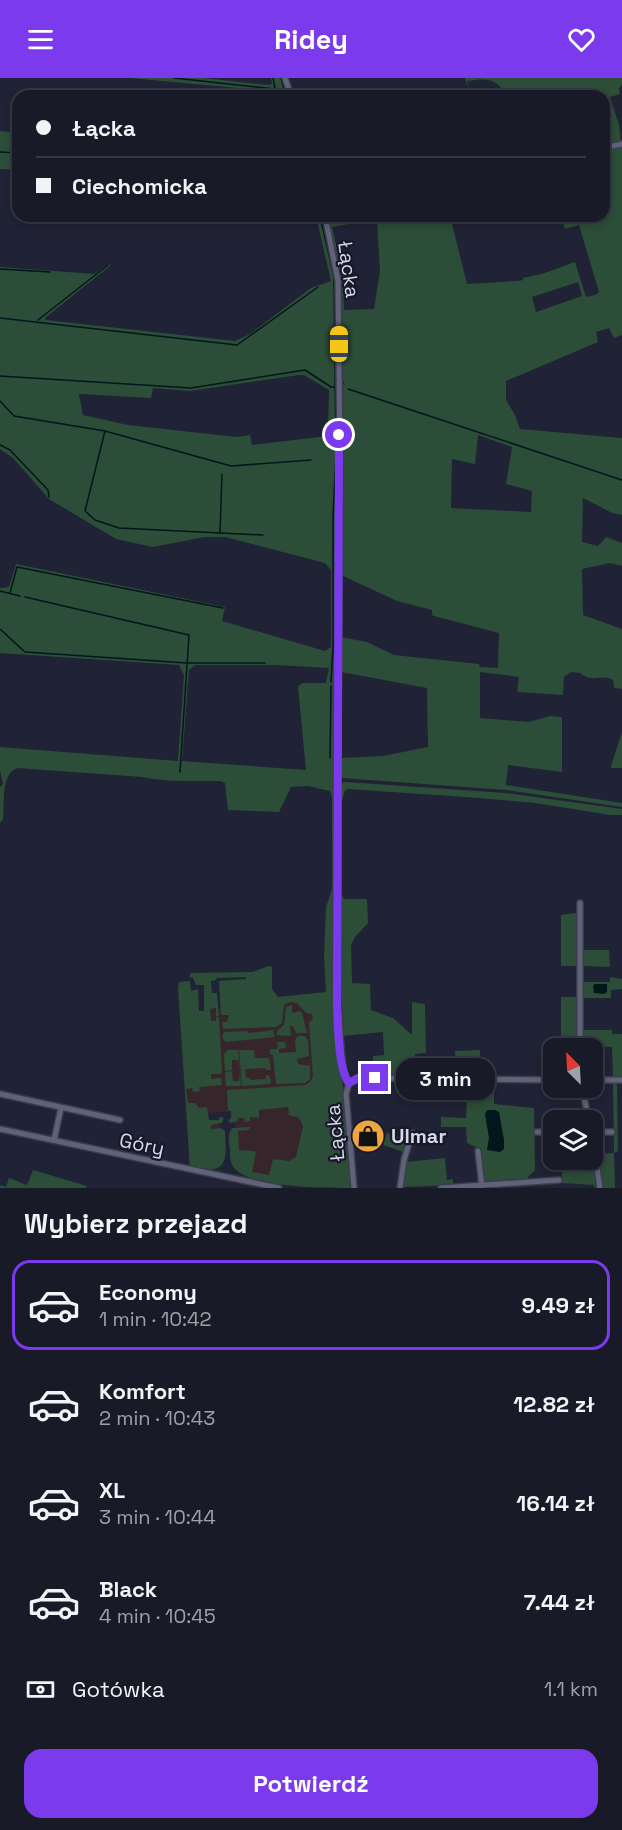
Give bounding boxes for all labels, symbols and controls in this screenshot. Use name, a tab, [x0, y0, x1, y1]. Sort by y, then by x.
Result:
text: Ridey	[274, 22, 348, 57]
icon: menu	[24, 23, 57, 56]
icon: heart	[565, 23, 598, 56]
text: Łącka	[72, 114, 136, 142]
text: Ciechomicka	[72, 172, 207, 200]
street label: Łącka	[332, 239, 366, 299]
car	[330, 326, 348, 362]
route start	[325, 421, 352, 448]
north arrow	[543, 1038, 603, 1098]
map controls	[543, 1038, 603, 1170]
callout: 3 min	[396, 1057, 495, 1099]
route end	[361, 1064, 388, 1091]
text: 3 min	[420, 1066, 471, 1092]
street label: Łącka	[320, 1103, 350, 1163]
button: layers	[543, 1110, 603, 1170]
shop icon: Ulmar	[350, 1118, 386, 1154]
place label: Ulmar	[391, 1123, 446, 1149]
street label: Góry	[117, 1127, 167, 1161]
text: Wybierz przejazd	[24, 1206, 248, 1241]
icon: car	[27, 1278, 81, 1332]
text: Economy	[99, 1278, 197, 1306]
text: 9.49 zł	[522, 1291, 595, 1319]
text: 1 min · 10:42	[99, 1306, 212, 1332]
icon: car	[27, 1377, 81, 1431]
text: Komfort	[99, 1377, 186, 1405]
text: 12.82 zł	[513, 1390, 595, 1418]
text: 2 min · 10:43	[99, 1405, 215, 1431]
icon: car	[27, 1476, 81, 1530]
text: XL	[99, 1476, 125, 1504]
text: 16.14 zł	[516, 1489, 595, 1517]
text: 3 min · 10:44	[99, 1504, 216, 1530]
icon: car	[27, 1575, 81, 1629]
text: Black	[99, 1575, 157, 1603]
text: 7.44 zł	[524, 1588, 595, 1616]
text: 4 min · 10:45	[99, 1603, 216, 1629]
icon: cash	[24, 1673, 57, 1706]
text: Gotówka	[72, 1675, 165, 1703]
text: 1.1 km	[544, 1676, 598, 1702]
button: Potwierdź	[24, 1749, 598, 1818]

